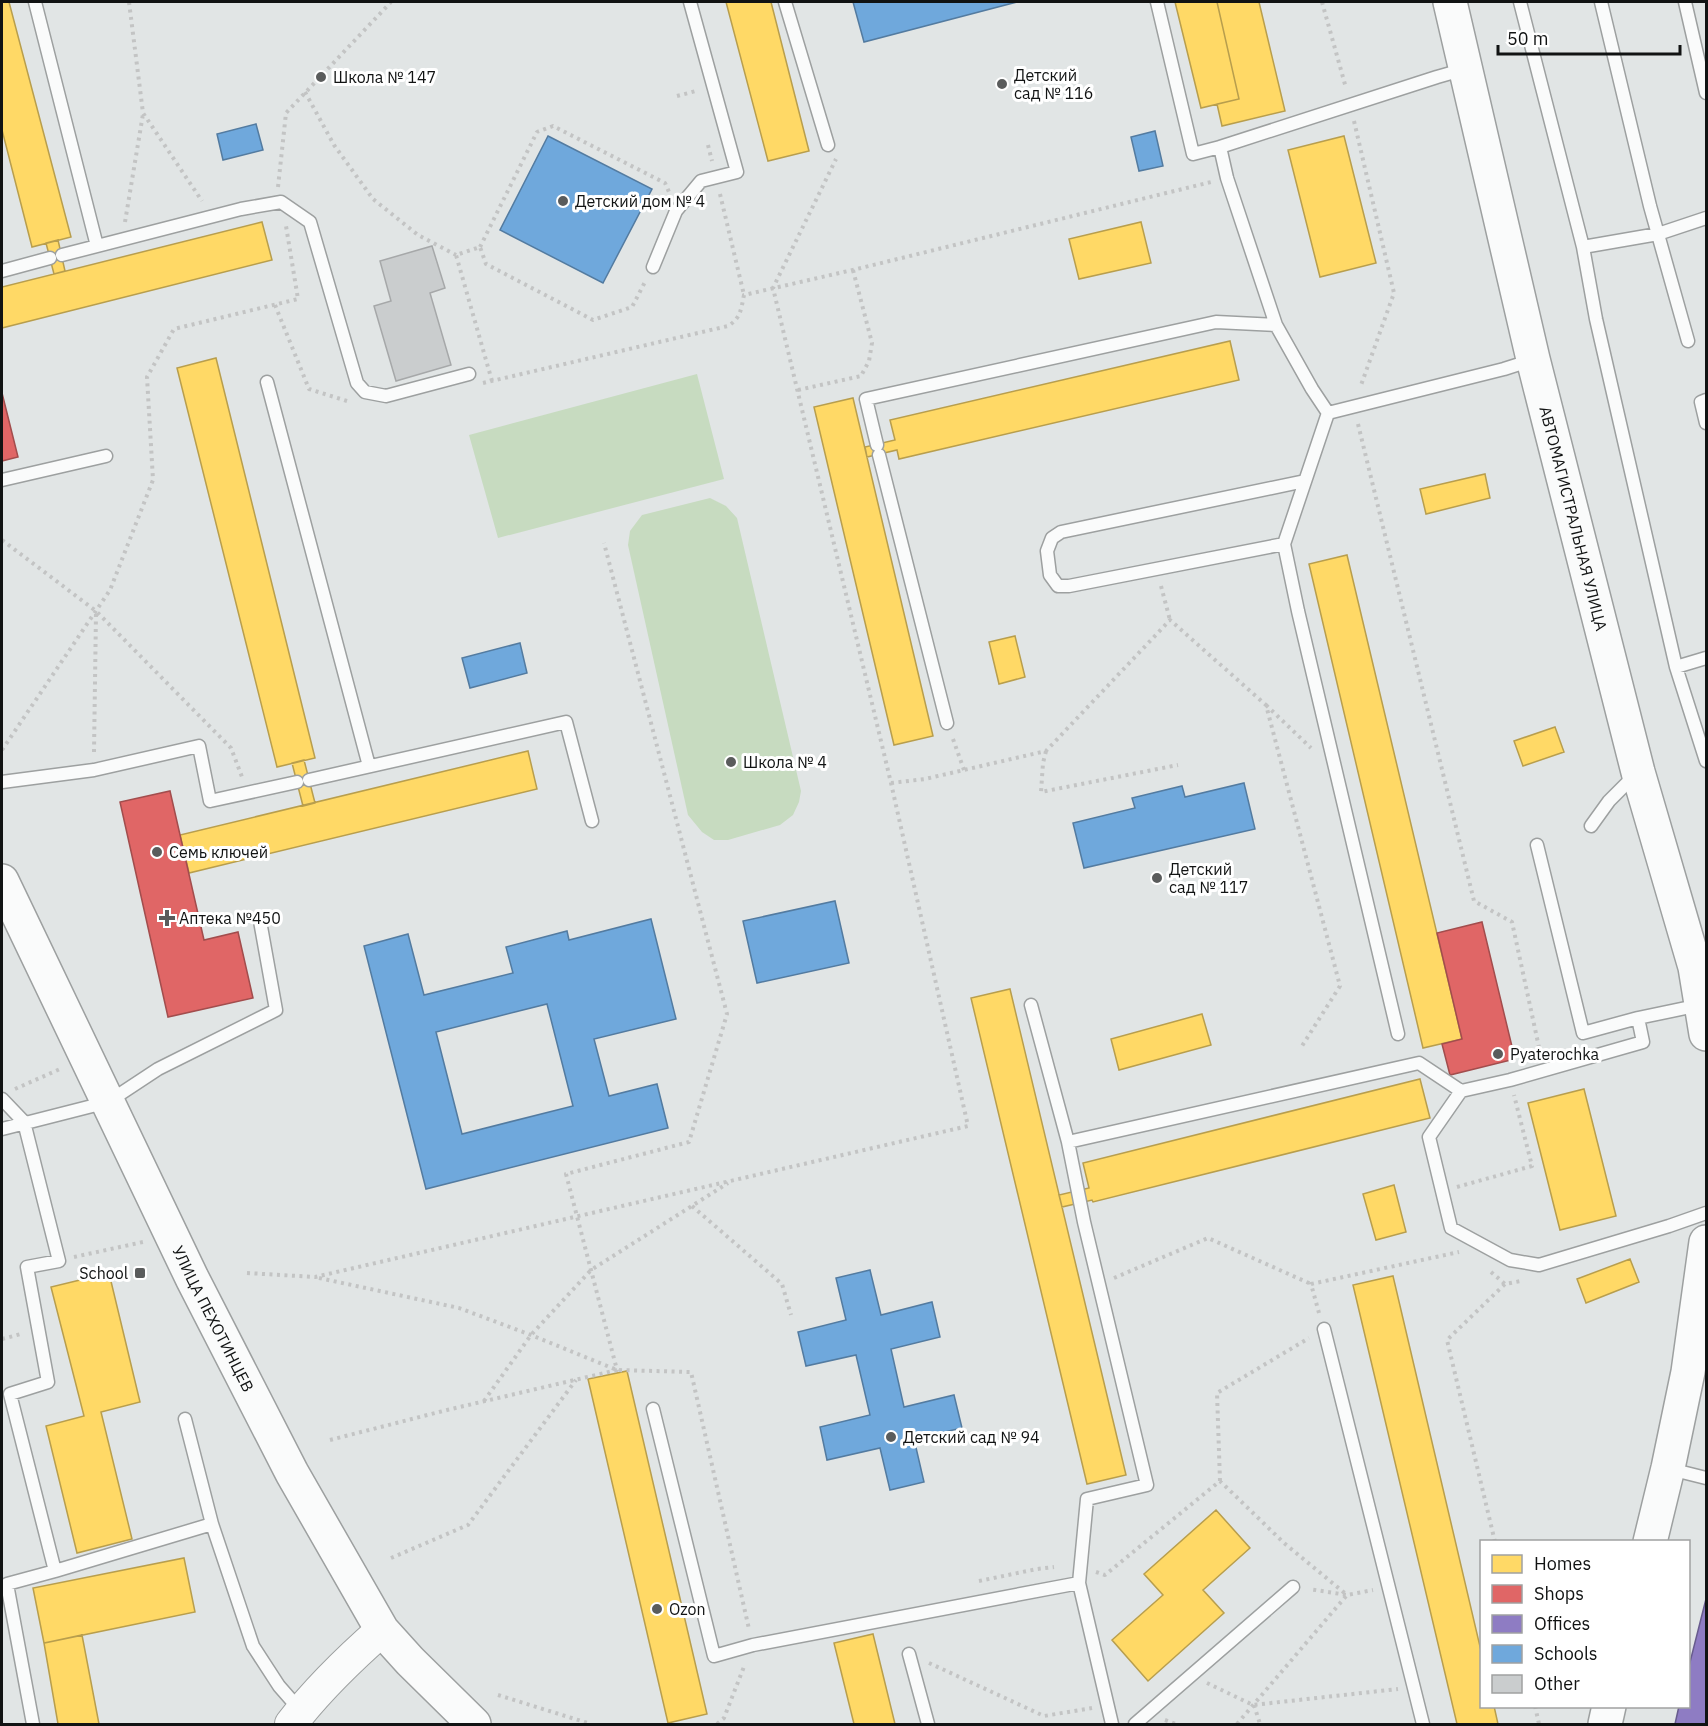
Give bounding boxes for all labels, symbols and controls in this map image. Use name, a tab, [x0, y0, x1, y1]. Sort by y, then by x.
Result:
scale bar	[1498, 18, 1680, 56]
text: 50 m	[1507, 27, 1549, 50]
place label: Детский сад № 116	[1014, 65, 1093, 103]
place label: Школа № 147	[333, 67, 436, 87]
marker: Школа № 147	[314, 70, 328, 84]
marker: Детский сад № 116	[995, 77, 1009, 91]
place label: Детский дом № 4	[575, 191, 705, 211]
marker: Детский дом № 4	[556, 194, 570, 208]
street label: АВТОМАГИСТРАЛЬНАЯ УЛИЦА	[1535, 404, 1612, 633]
place label: Школа № 4	[743, 752, 827, 772]
marker: Школа № 4	[724, 755, 738, 769]
place label: Семь ключей	[169, 842, 268, 862]
marker: Семь ключей	[150, 845, 164, 859]
place label: Детский сад № 117	[1169, 859, 1248, 897]
marker: Детский сад № 117	[1150, 871, 1164, 885]
place label: Аптека №450	[179, 908, 281, 928]
marker: Аптека №450	[160, 911, 174, 925]
place label: Pyaterochka	[1510, 1044, 1600, 1064]
marker: Pyaterochka	[1491, 1047, 1505, 1061]
street label: УЛИЦА ПЕХОТИНЦЕВ	[168, 1242, 259, 1395]
place label: School	[79, 1263, 128, 1283]
marker: School	[133, 1266, 147, 1280]
place label: Детский сад № 94	[903, 1427, 1040, 1447]
marker: Детский сад № 94	[884, 1430, 898, 1444]
legend	[1480, 1540, 1690, 1708]
text: Homes	[1534, 1552, 1591, 1575]
text: Shops	[1534, 1582, 1584, 1605]
place label: Ozon	[669, 1599, 706, 1619]
marker: Ozon	[650, 1602, 664, 1616]
text: Offices	[1534, 1612, 1590, 1635]
text: Schools	[1534, 1642, 1598, 1665]
text: Other	[1534, 1672, 1580, 1695]

